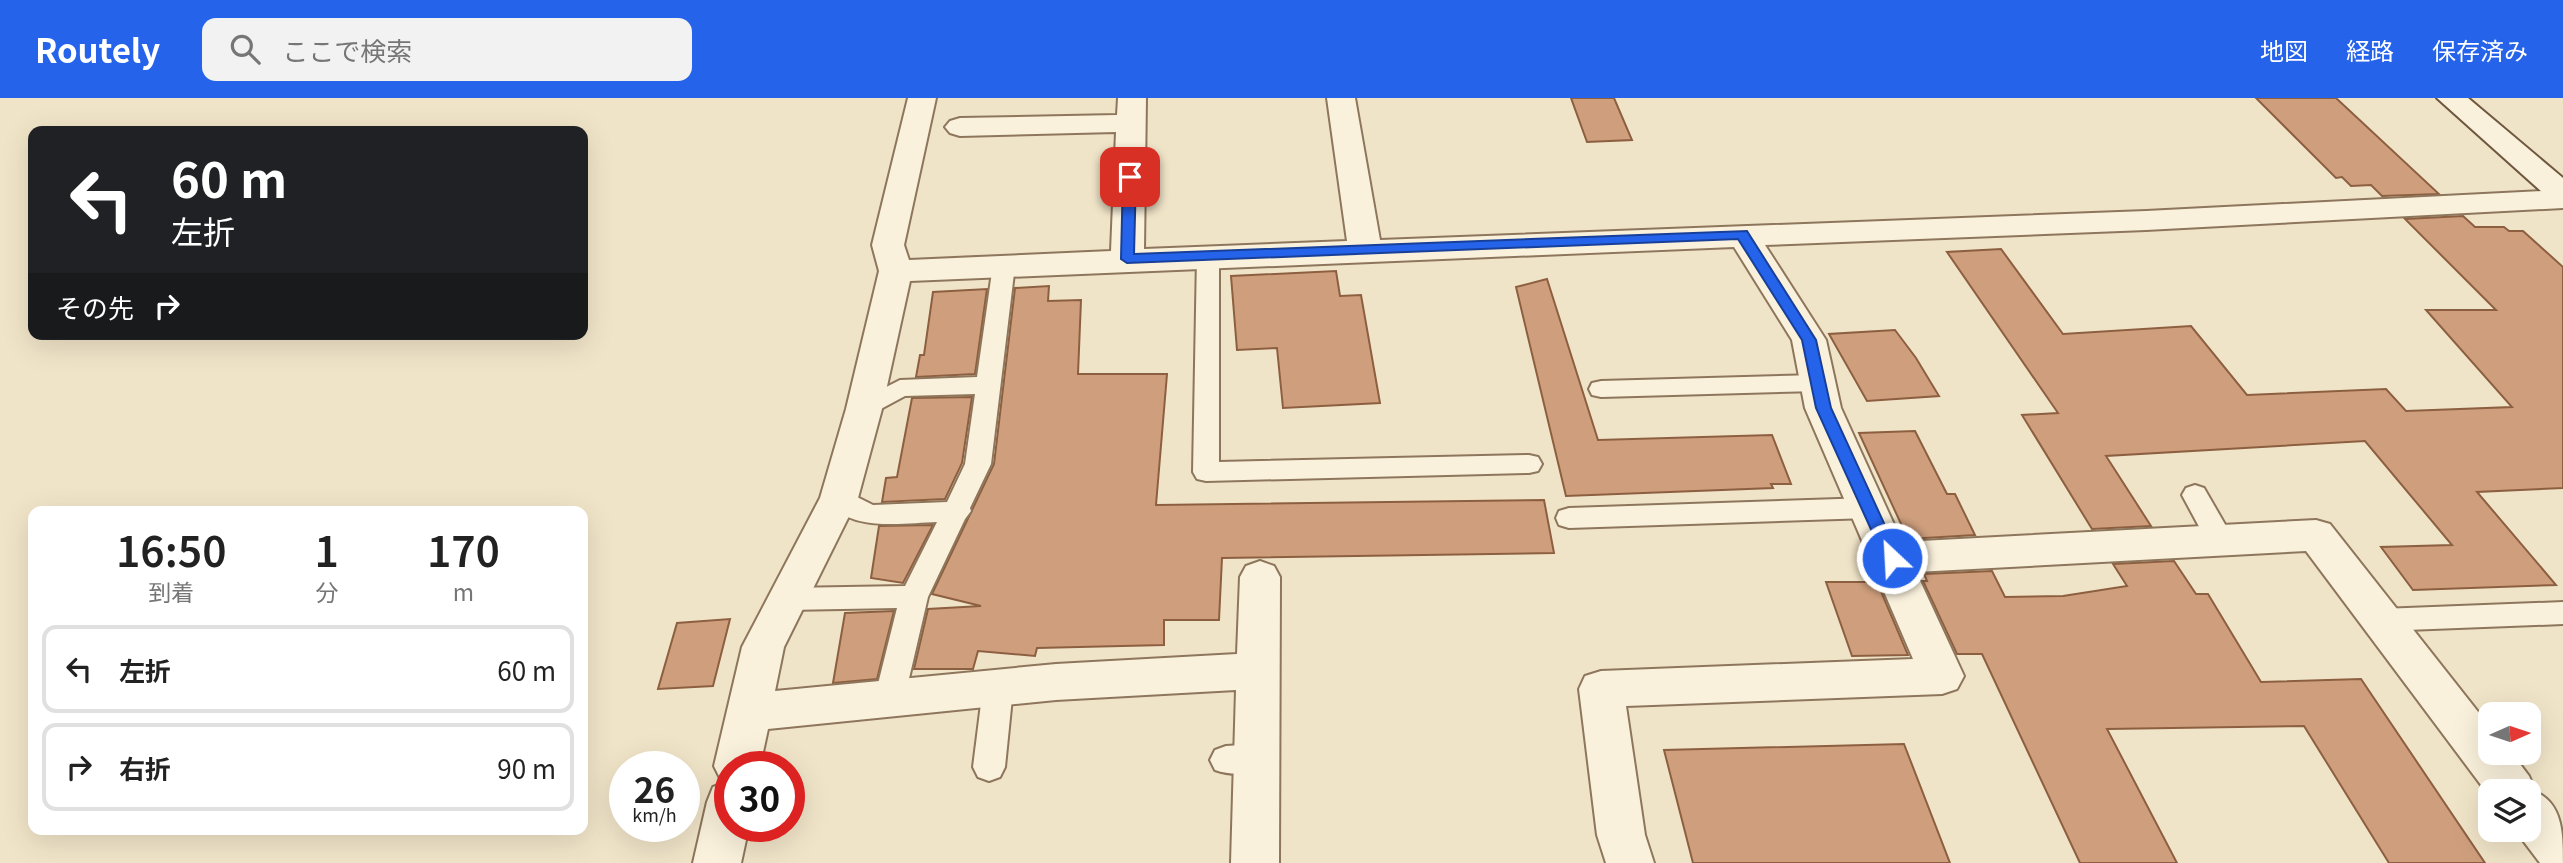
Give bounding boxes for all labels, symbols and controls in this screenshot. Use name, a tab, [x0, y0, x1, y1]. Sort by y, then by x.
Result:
search box	[202, 18, 692, 81]
text: Routely	[35, 25, 160, 73]
icon: search	[226, 30, 264, 68]
text: ここで検索	[282, 31, 412, 68]
text: 地図	[2260, 32, 2308, 67]
text: 経路	[2346, 32, 2394, 67]
text: 保存済み	[2432, 32, 2528, 67]
text: 60 m	[171, 141, 287, 212]
pin	[1100, 147, 1160, 207]
icon: left	[56, 154, 147, 245]
icon: arrive	[1111, 158, 1149, 196]
text: 左折	[171, 207, 235, 253]
icon: right	[148, 287, 186, 325]
text: その先	[56, 288, 134, 325]
text: 16:50	[116, 518, 227, 579]
text: 1	[315, 518, 339, 579]
text: 170	[427, 518, 500, 579]
position arrow	[1855, 521, 1929, 595]
text: 到着	[148, 574, 194, 608]
text: 分	[315, 574, 338, 608]
text: m	[453, 574, 474, 608]
icon: left	[60, 650, 98, 688]
text: 左折	[119, 651, 171, 688]
text: 60 m	[497, 651, 556, 688]
north arrow	[2478, 702, 2541, 765]
map controls	[2478, 702, 2541, 842]
icon: right	[60, 748, 98, 786]
text: 右折	[119, 749, 171, 786]
text: 90 m	[497, 749, 556, 786]
speed limit sign: 30	[714, 751, 805, 842]
text: 26	[634, 762, 675, 813]
button: layers	[2478, 779, 2541, 842]
text: km/h	[632, 801, 677, 827]

